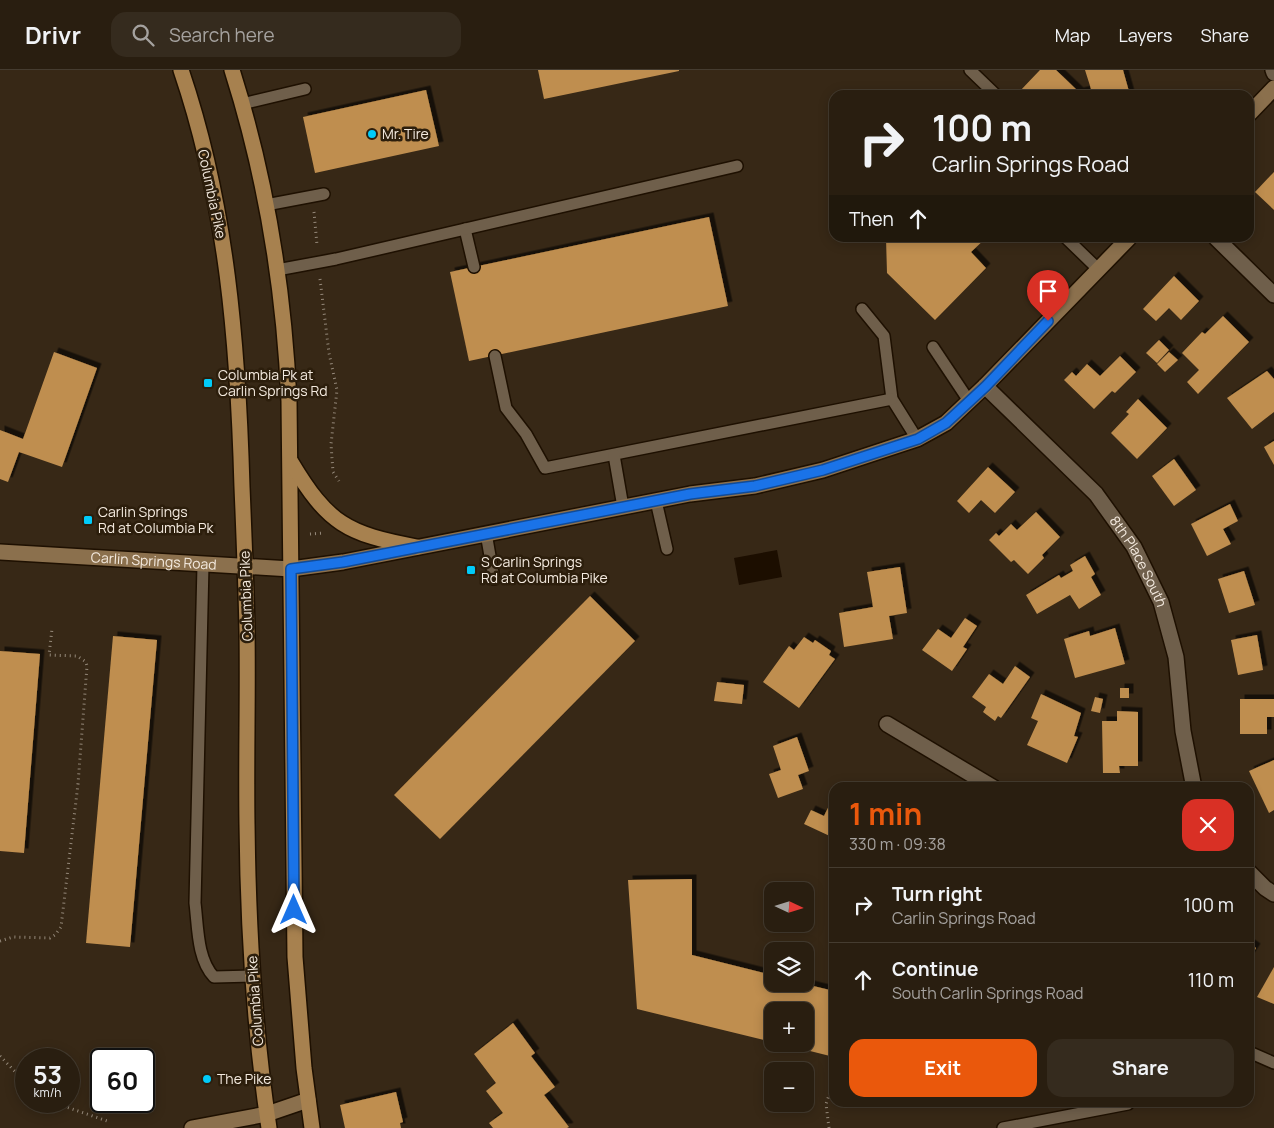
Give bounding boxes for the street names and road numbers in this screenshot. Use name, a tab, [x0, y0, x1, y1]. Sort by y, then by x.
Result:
street label: Columbia Pike	[194, 148, 231, 240]
street label: 8th Place South	[1106, 512, 1172, 609]
street label: Carlin Springs Road	[90, 547, 217, 574]
street label: Columbia Pike	[234, 550, 257, 642]
street label: Columbia Pike	[242, 955, 267, 1047]

